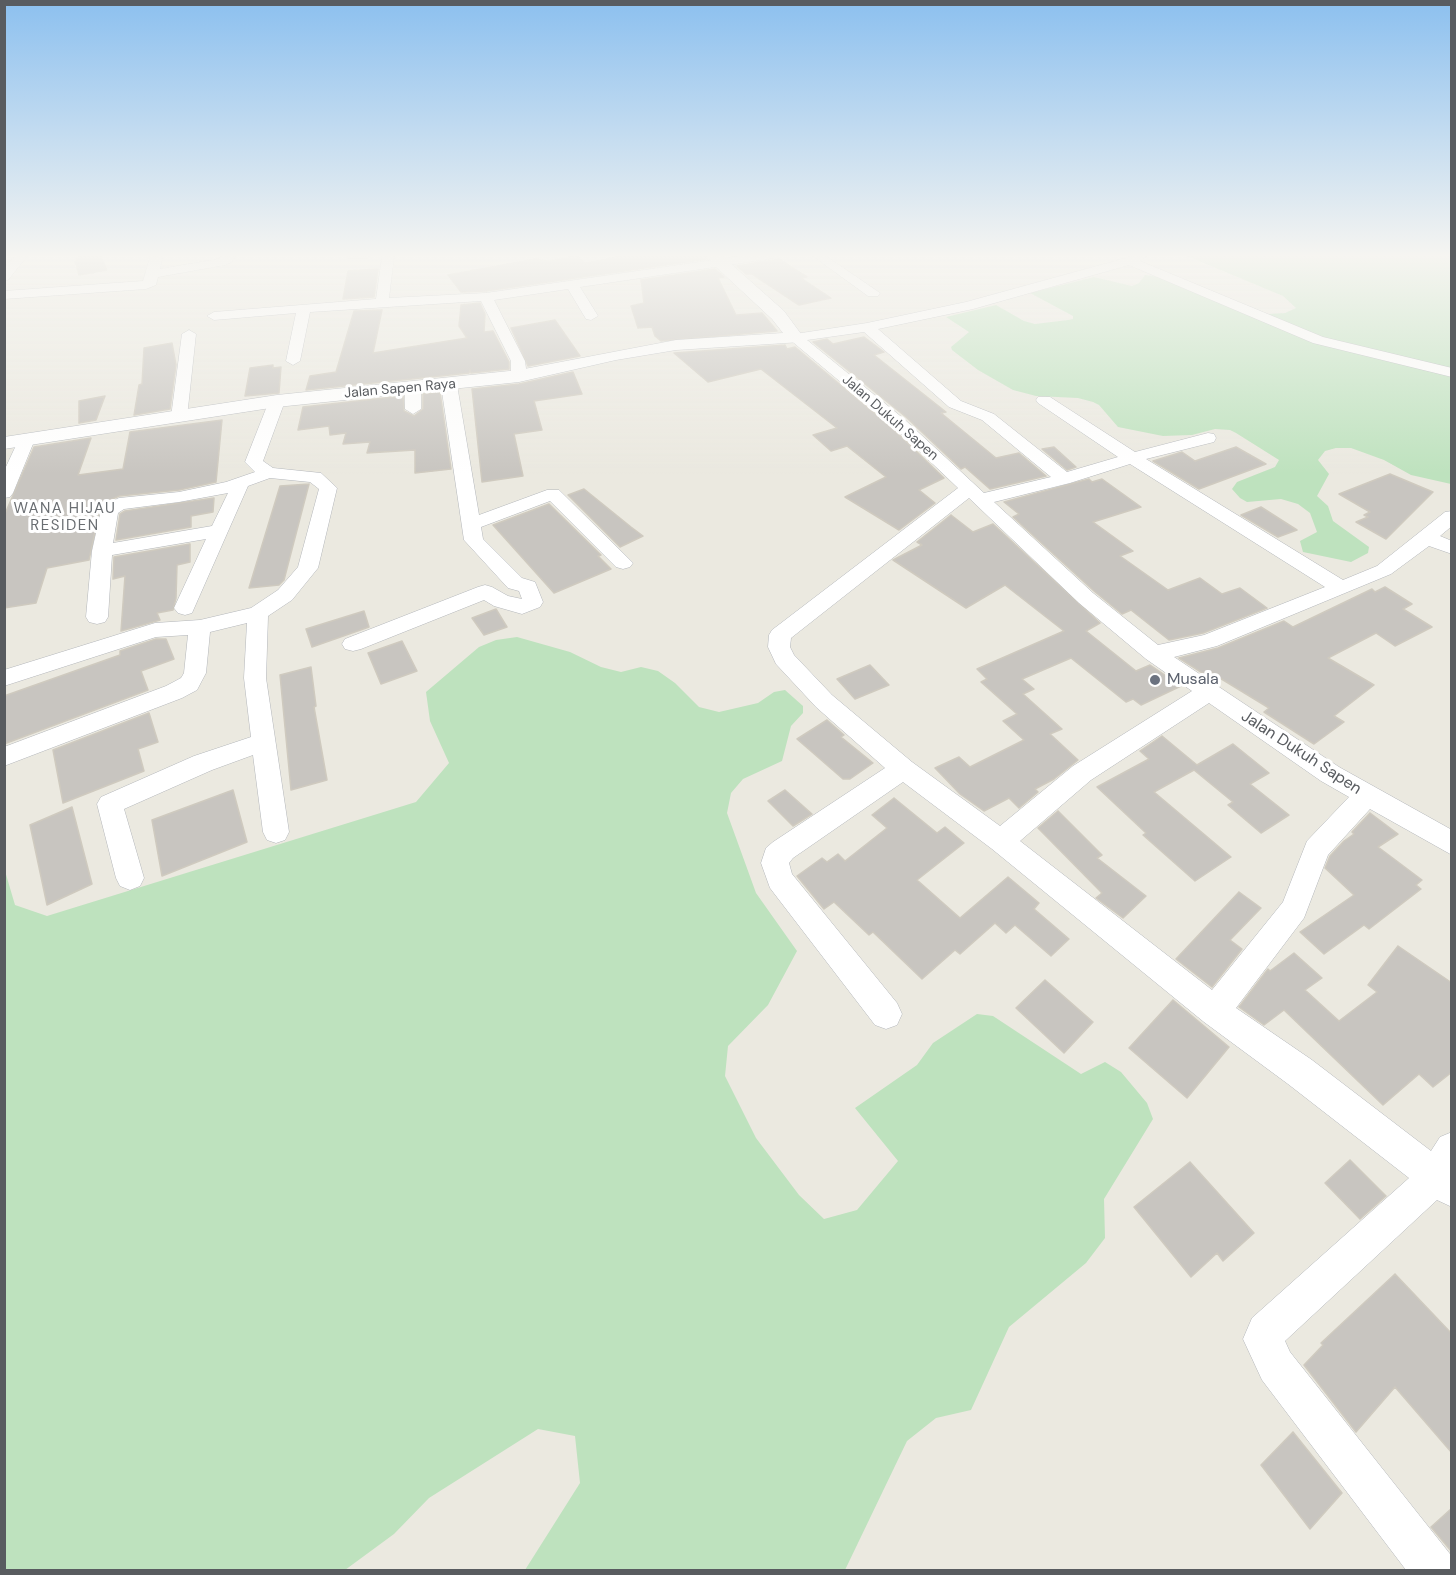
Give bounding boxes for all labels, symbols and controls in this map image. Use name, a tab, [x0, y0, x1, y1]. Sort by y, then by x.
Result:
street label: Jalan Dukuh Sapen	[838, 372, 942, 464]
street label: Jalan Sapen Raya	[344, 376, 456, 402]
district label: WANA HIJAU RESIDEN	[14, 500, 116, 535]
place label: Musala	[1167, 670, 1219, 690]
marker: Musala	[1148, 673, 1162, 687]
street label: Jalan Dukuh Sapen	[1237, 707, 1365, 799]

